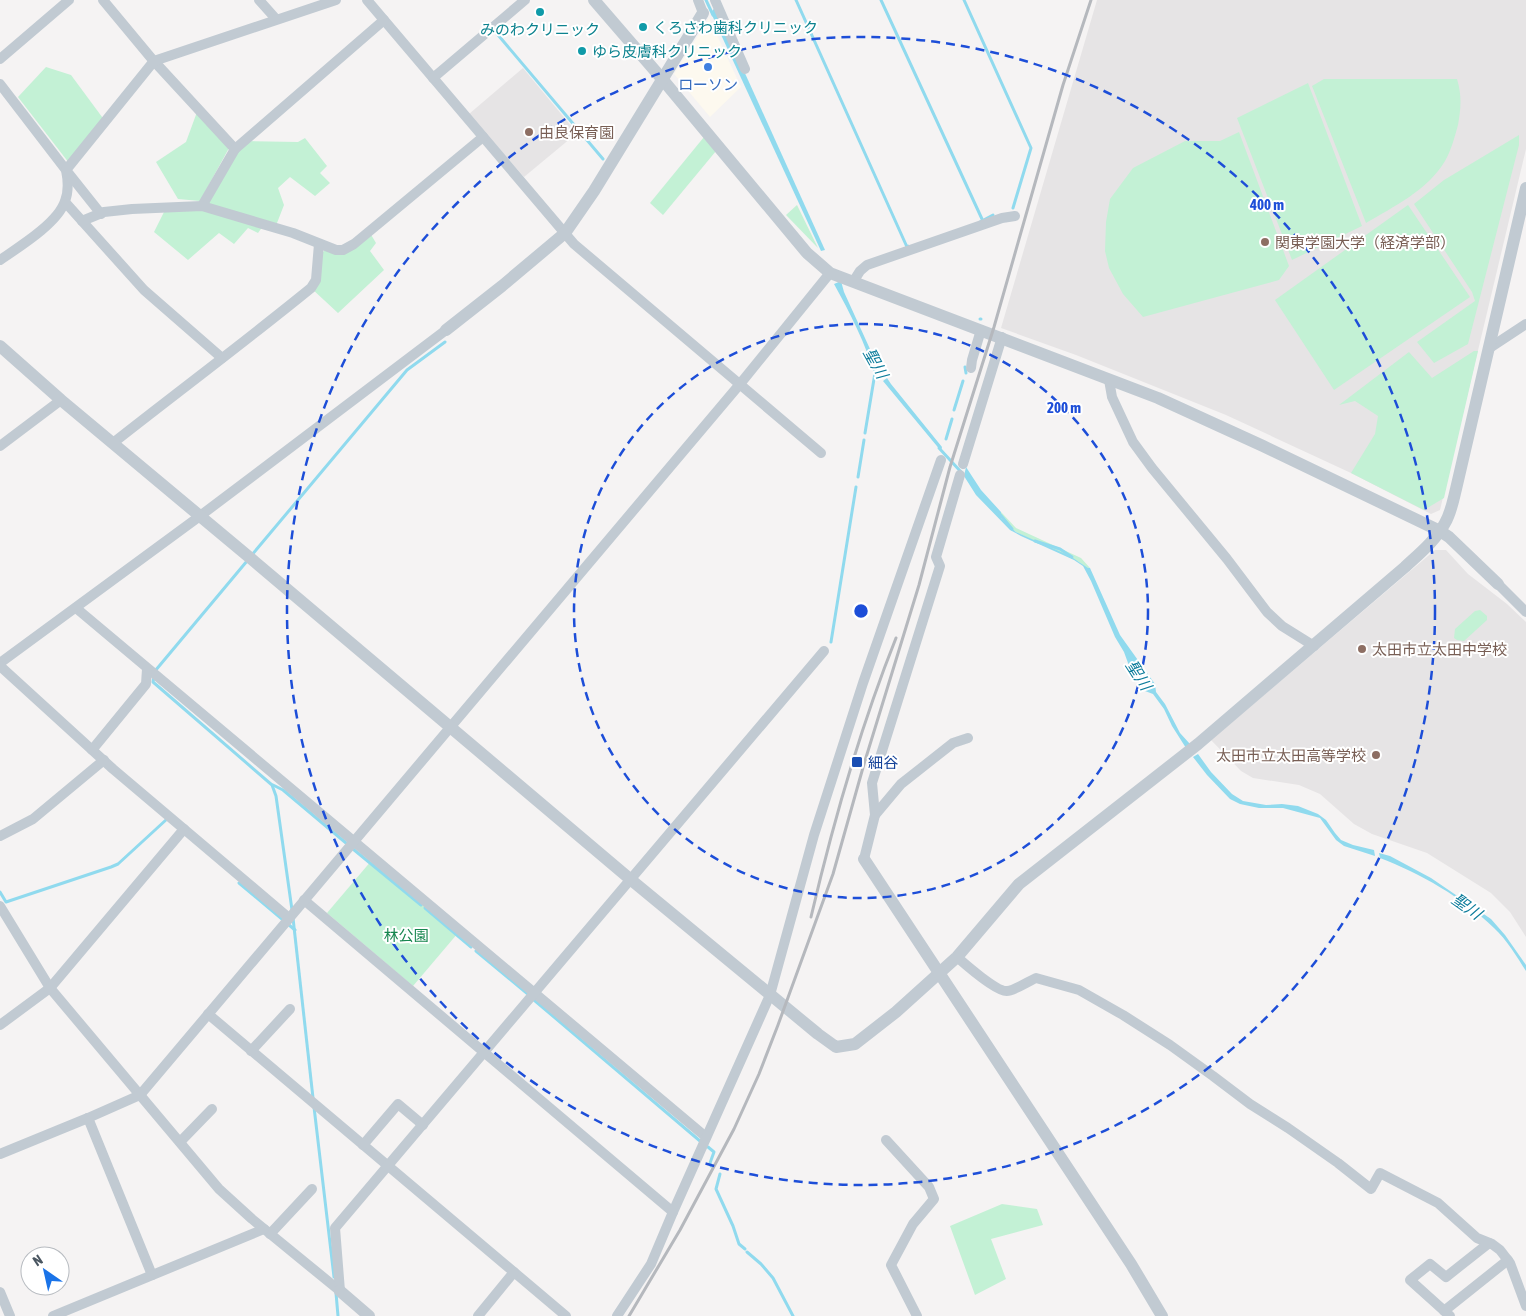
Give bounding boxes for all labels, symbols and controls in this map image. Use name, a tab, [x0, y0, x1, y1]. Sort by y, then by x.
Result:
marker: みのわクリニック	[534, 6, 546, 18]
place label: くろさわ歯科クリニック	[653, 19, 818, 36]
place label: みのわクリニック	[480, 21, 600, 38]
marker: くろさわ歯科クリニック	[637, 21, 649, 33]
place label: ゆら皮膚科クリニック	[592, 43, 742, 60]
marker: ゆら皮膚科クリニック	[576, 45, 588, 57]
marker: ローソン	[702, 61, 714, 73]
place label: ローソン	[678, 76, 738, 93]
place label: 由良保育園	[539, 124, 614, 141]
marker: 由良保育園	[523, 126, 535, 138]
text: 400 m	[1249, 196, 1284, 213]
place label: 関東学園大学（経済学部）	[1275, 234, 1455, 251]
marker: 関東学園大学（経済学部）	[1259, 236, 1271, 248]
water label: 聖川	[860, 345, 893, 383]
text: 200 m	[1047, 399, 1081, 416]
centre of rings	[852, 602, 870, 620]
place label: 太田市立太田中学校	[1372, 641, 1507, 658]
marker: 太田市立太田中学校	[1356, 643, 1368, 655]
water label: 聖川	[1123, 657, 1156, 695]
place label: 太田市立太田高等学校	[1216, 747, 1366, 764]
marker: 太田市立太田高等学校	[1370, 749, 1382, 761]
place label: 細谷	[868, 754, 898, 771]
marker: 細谷	[850, 755, 864, 769]
water label: 聖川	[1449, 889, 1487, 924]
park label: 林公園	[383, 927, 429, 944]
north arrow	[20, 1246, 70, 1296]
text: N	[30, 1251, 46, 1269]

